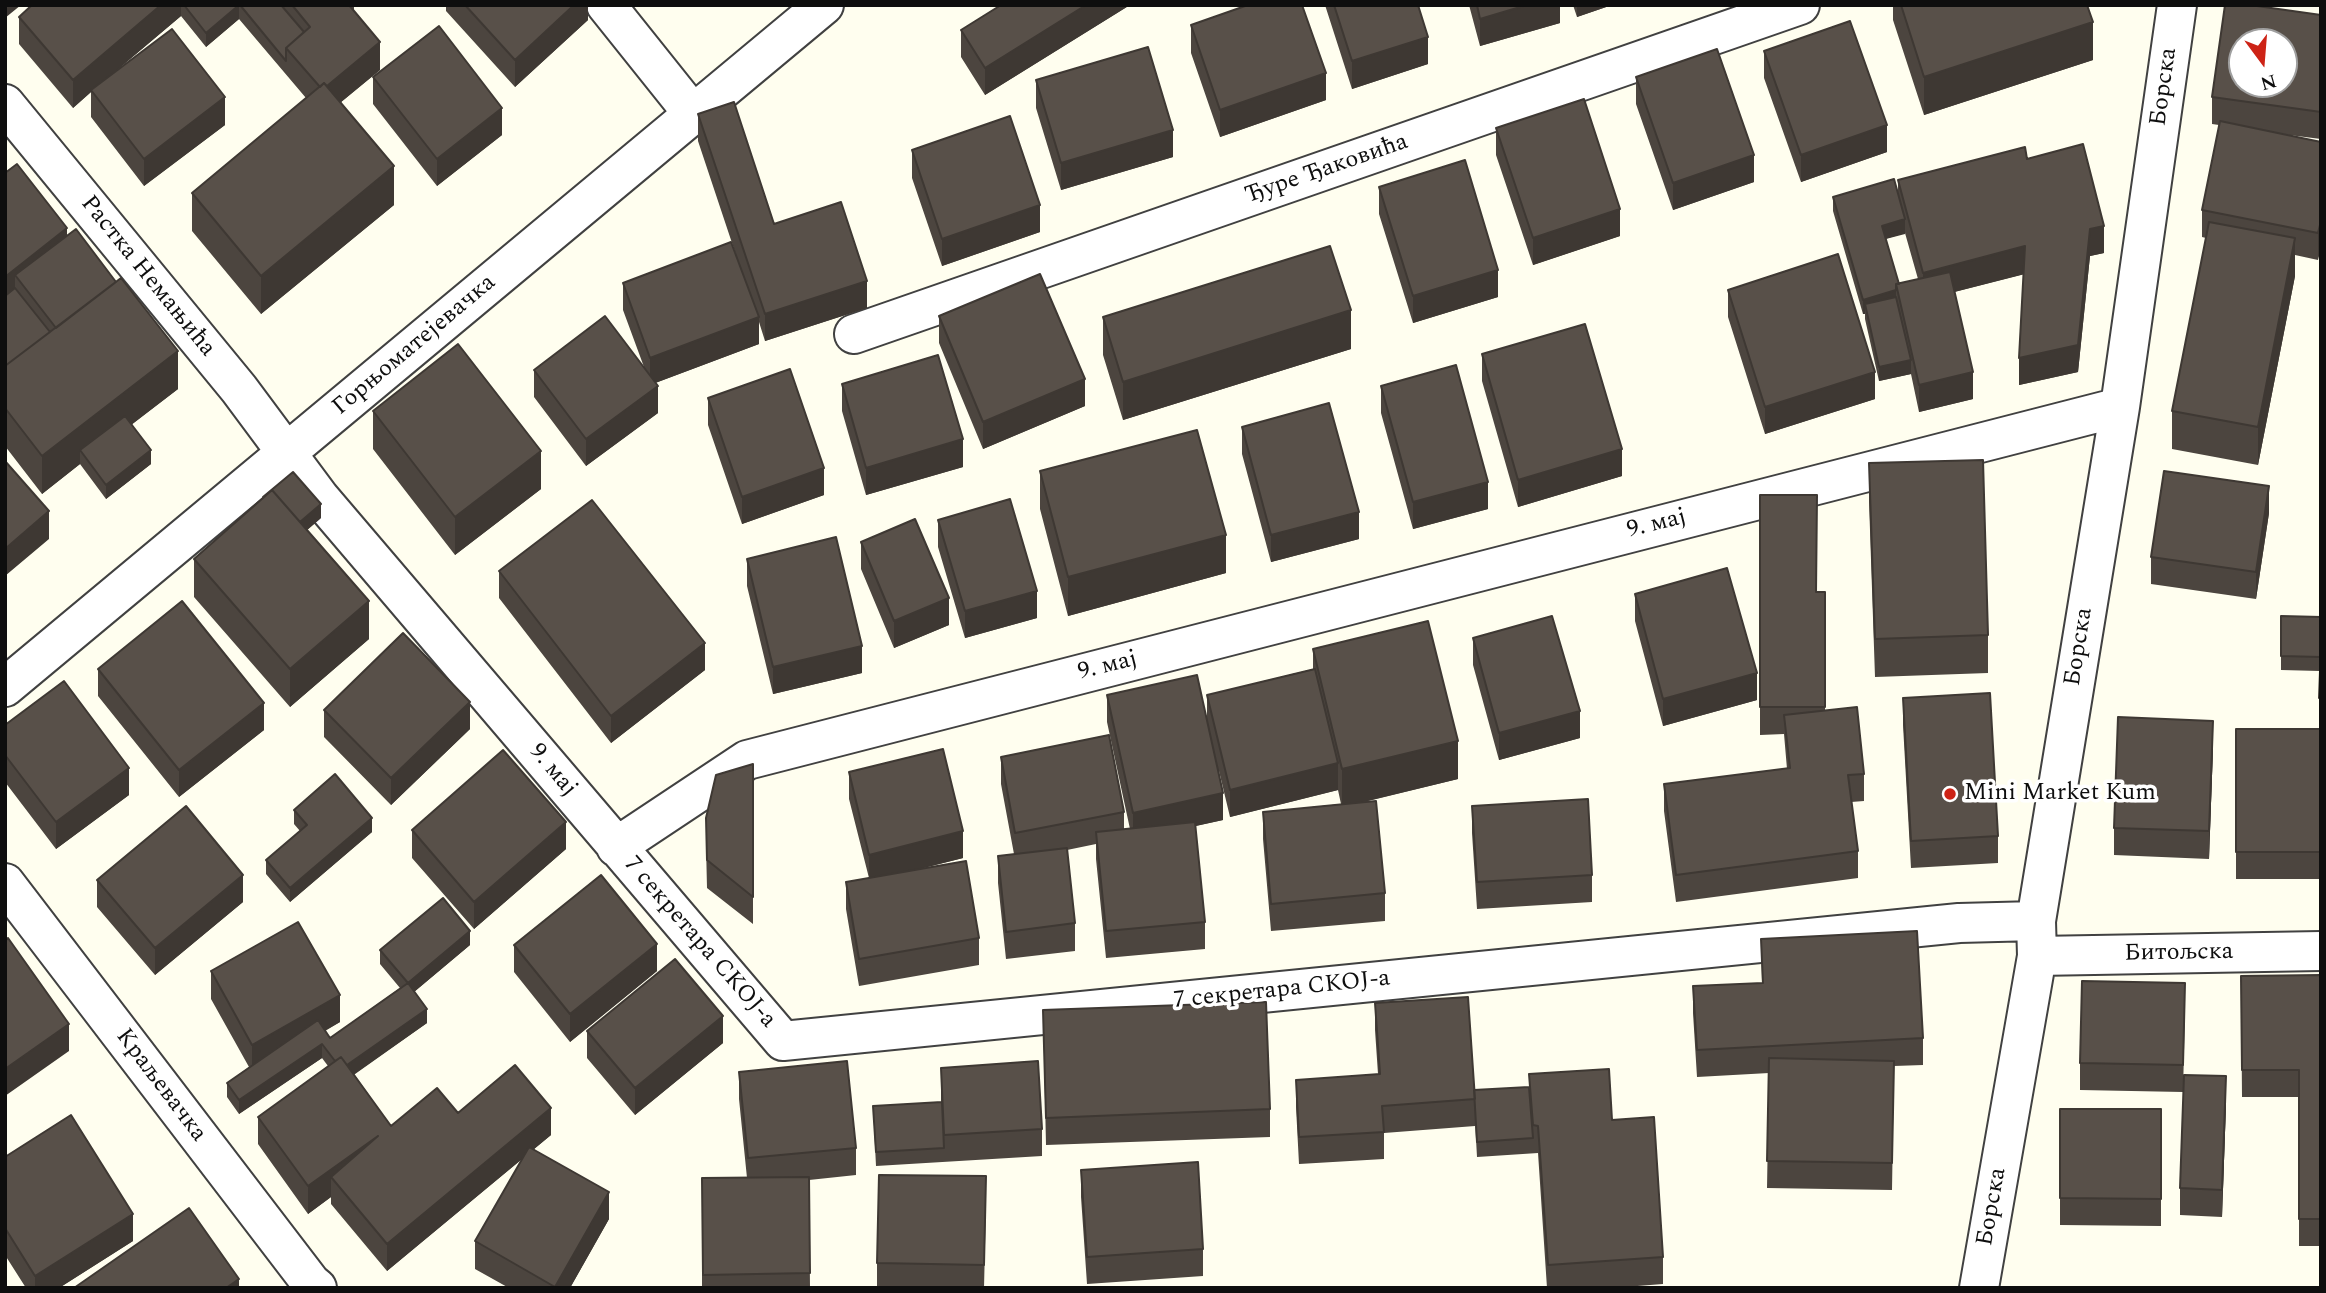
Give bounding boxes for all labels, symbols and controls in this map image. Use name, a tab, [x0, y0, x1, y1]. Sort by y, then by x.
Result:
north arrow	[2228, 28, 2298, 98]
street label: Борска	[2145, 46, 2185, 128]
text: N	[2257, 66, 2280, 98]
street label: Ђуре Ђаковића	[1242, 129, 1412, 211]
street label: Растка Немањића	[73, 191, 221, 363]
street label: Горњоматејевачка	[327, 269, 503, 423]
street label: 9. мај	[1624, 504, 1690, 546]
street label: Борска	[2060, 606, 2100, 688]
street label: 9. мај	[1075, 646, 1141, 688]
street label: 9. мај	[522, 739, 582, 803]
place label: Mini Market Kum	[1964, 780, 2156, 808]
marker: Mini Market Kum	[1942, 786, 1958, 802]
street label: 7 секретара СКОЈ-а	[617, 851, 781, 1035]
street label: Битољска	[2124, 939, 2234, 969]
street label: 7 секретара СКОЈ-а	[1172, 965, 1392, 1017]
street label: Краљевачка	[108, 1024, 212, 1148]
street label: Борска	[1972, 1166, 2014, 1248]

